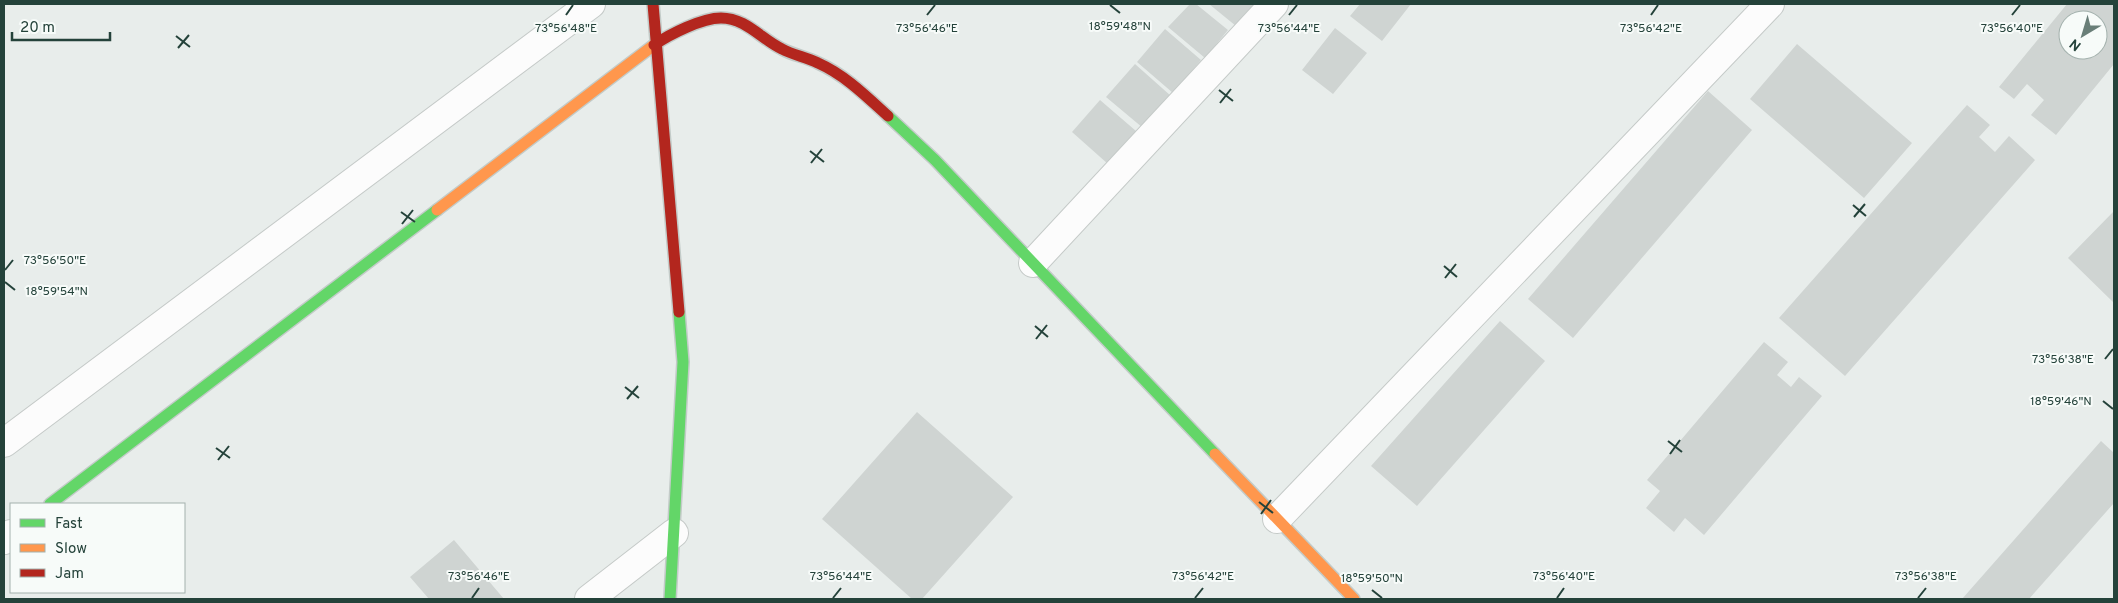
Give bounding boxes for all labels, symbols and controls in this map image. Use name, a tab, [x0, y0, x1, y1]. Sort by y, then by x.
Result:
scale bar	[12, 10, 110, 42]
north arrow	[2058, 10, 2108, 60]
text: 20 m	[20, 19, 55, 38]
text: 18°59'48"N	[1089, 19, 1151, 35]
text: 73°56'48"E	[535, 21, 597, 37]
text: 73°56'46"E	[896, 21, 958, 37]
text: 73°56'44"E	[1258, 21, 1320, 37]
text: 73°56'42"E	[1620, 21, 1682, 37]
text: 73°56'40"E	[1981, 21, 2043, 37]
text: N	[2067, 34, 2085, 54]
text: 73°56'50"E	[24, 253, 86, 269]
text: 18°59'54"N	[26, 284, 88, 300]
text: 73°56'38"E	[2032, 352, 2094, 368]
text: 18°59'46"N	[2030, 394, 2092, 410]
legend	[10, 503, 185, 593]
text: Fast	[55, 515, 83, 534]
text: Slow	[55, 540, 87, 559]
text: Jam	[55, 565, 84, 584]
text: 73°56'46"E	[448, 569, 510, 585]
text: 73°56'44"E	[810, 569, 872, 585]
text: 73°56'42"E	[1172, 569, 1234, 585]
text: 73°56'40"E	[1533, 569, 1595, 585]
text: 73°56'38"E	[1895, 569, 1957, 585]
text: 18°59'50"N	[1341, 571, 1403, 587]

